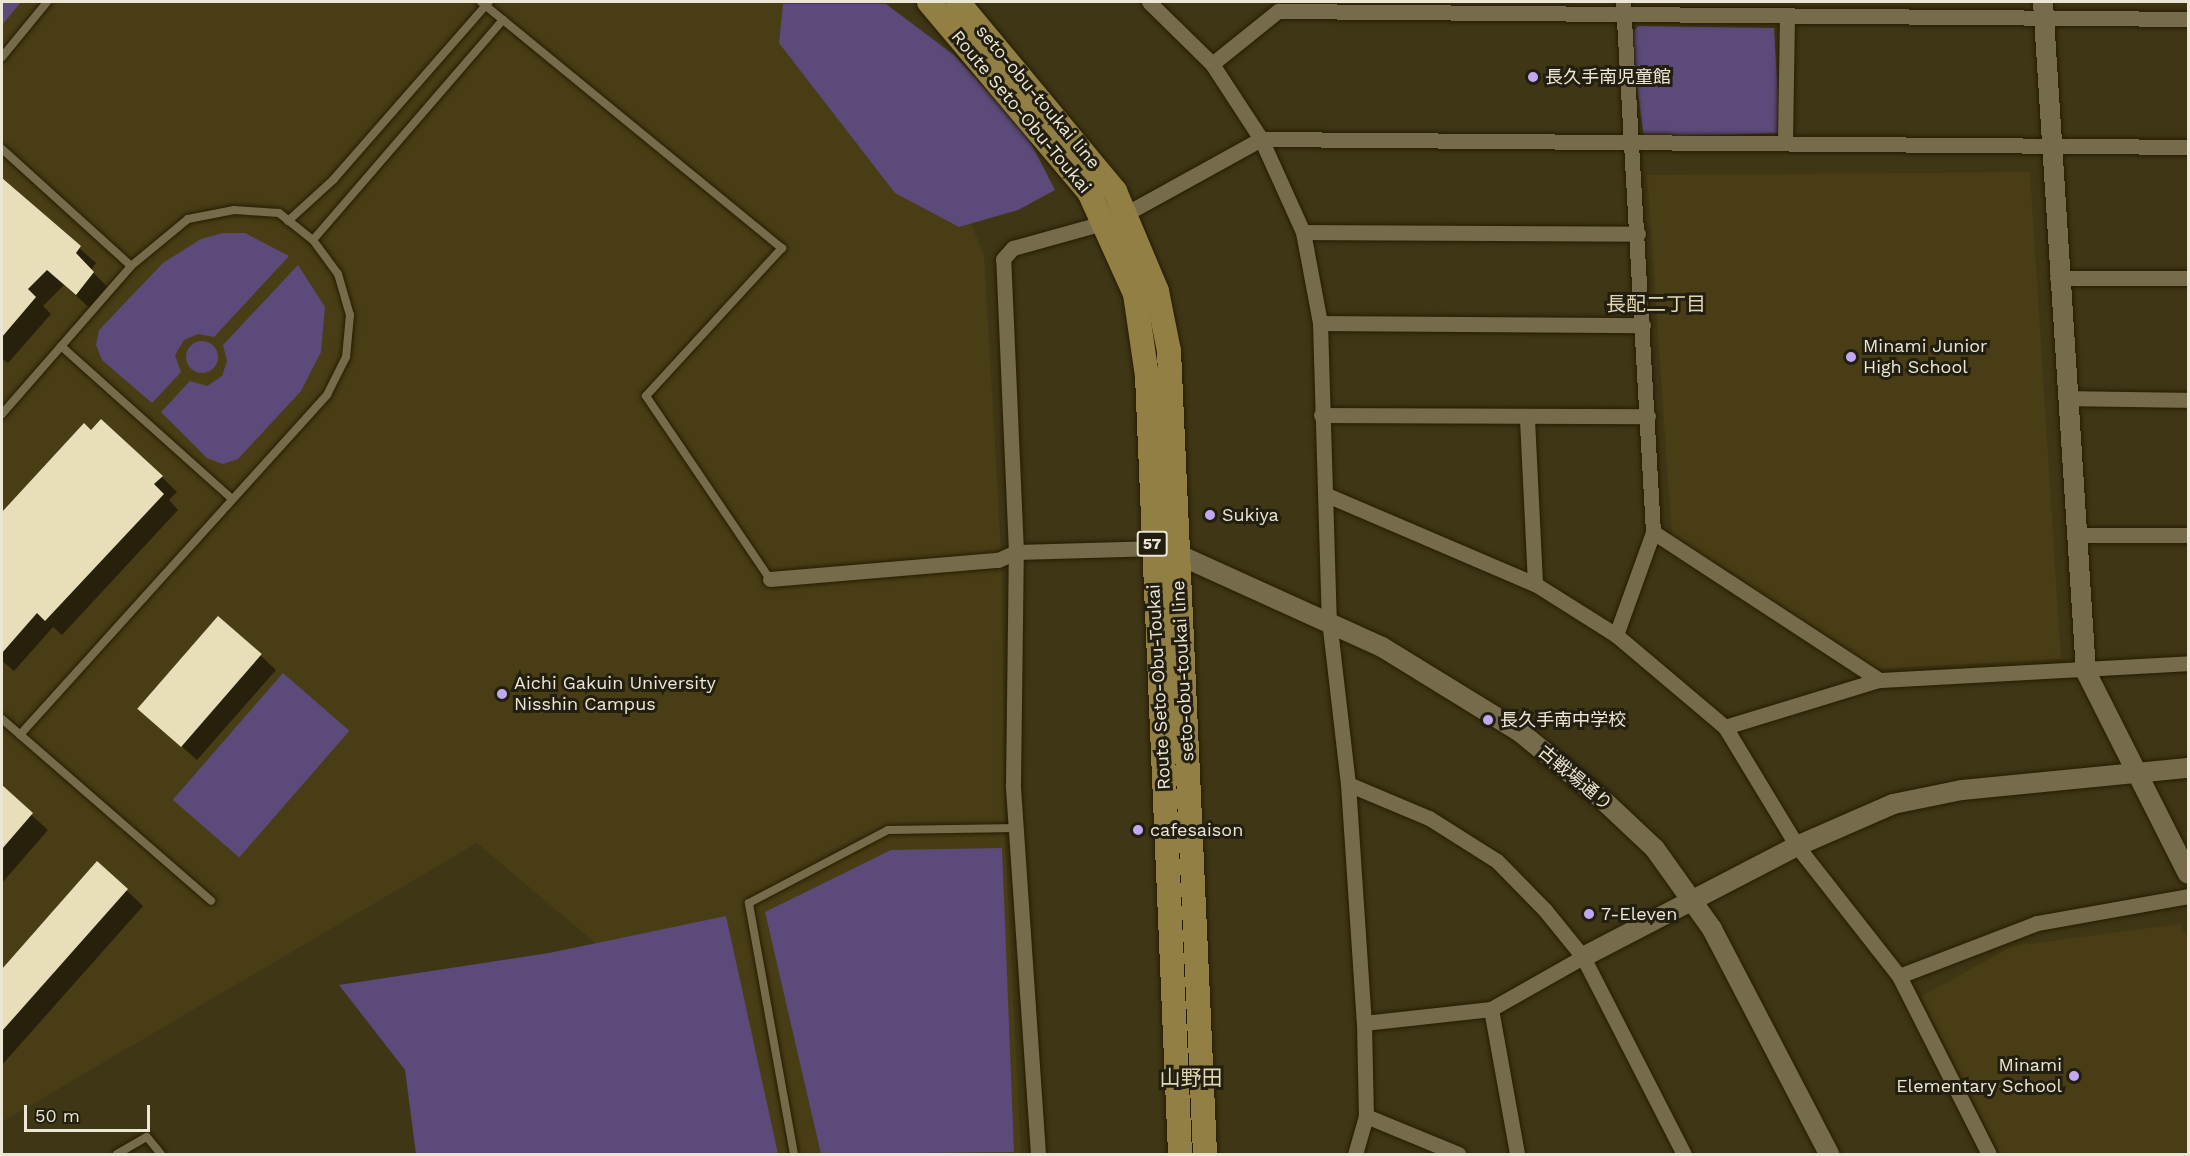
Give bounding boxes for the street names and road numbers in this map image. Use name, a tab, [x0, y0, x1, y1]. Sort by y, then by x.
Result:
street label: seto-obu-toukai line	[971, 21, 1105, 173]
street label: Route Seto-Obu-Toukai	[947, 26, 1095, 198]
road number: 57	[1136, 531, 1168, 557]
street label: seto-obu-toukai line	[1167, 580, 1199, 762]
street label: Route Seto-Obu-Toukai	[1143, 584, 1175, 790]
street label: 古戦場通り	[1534, 741, 1616, 815]

